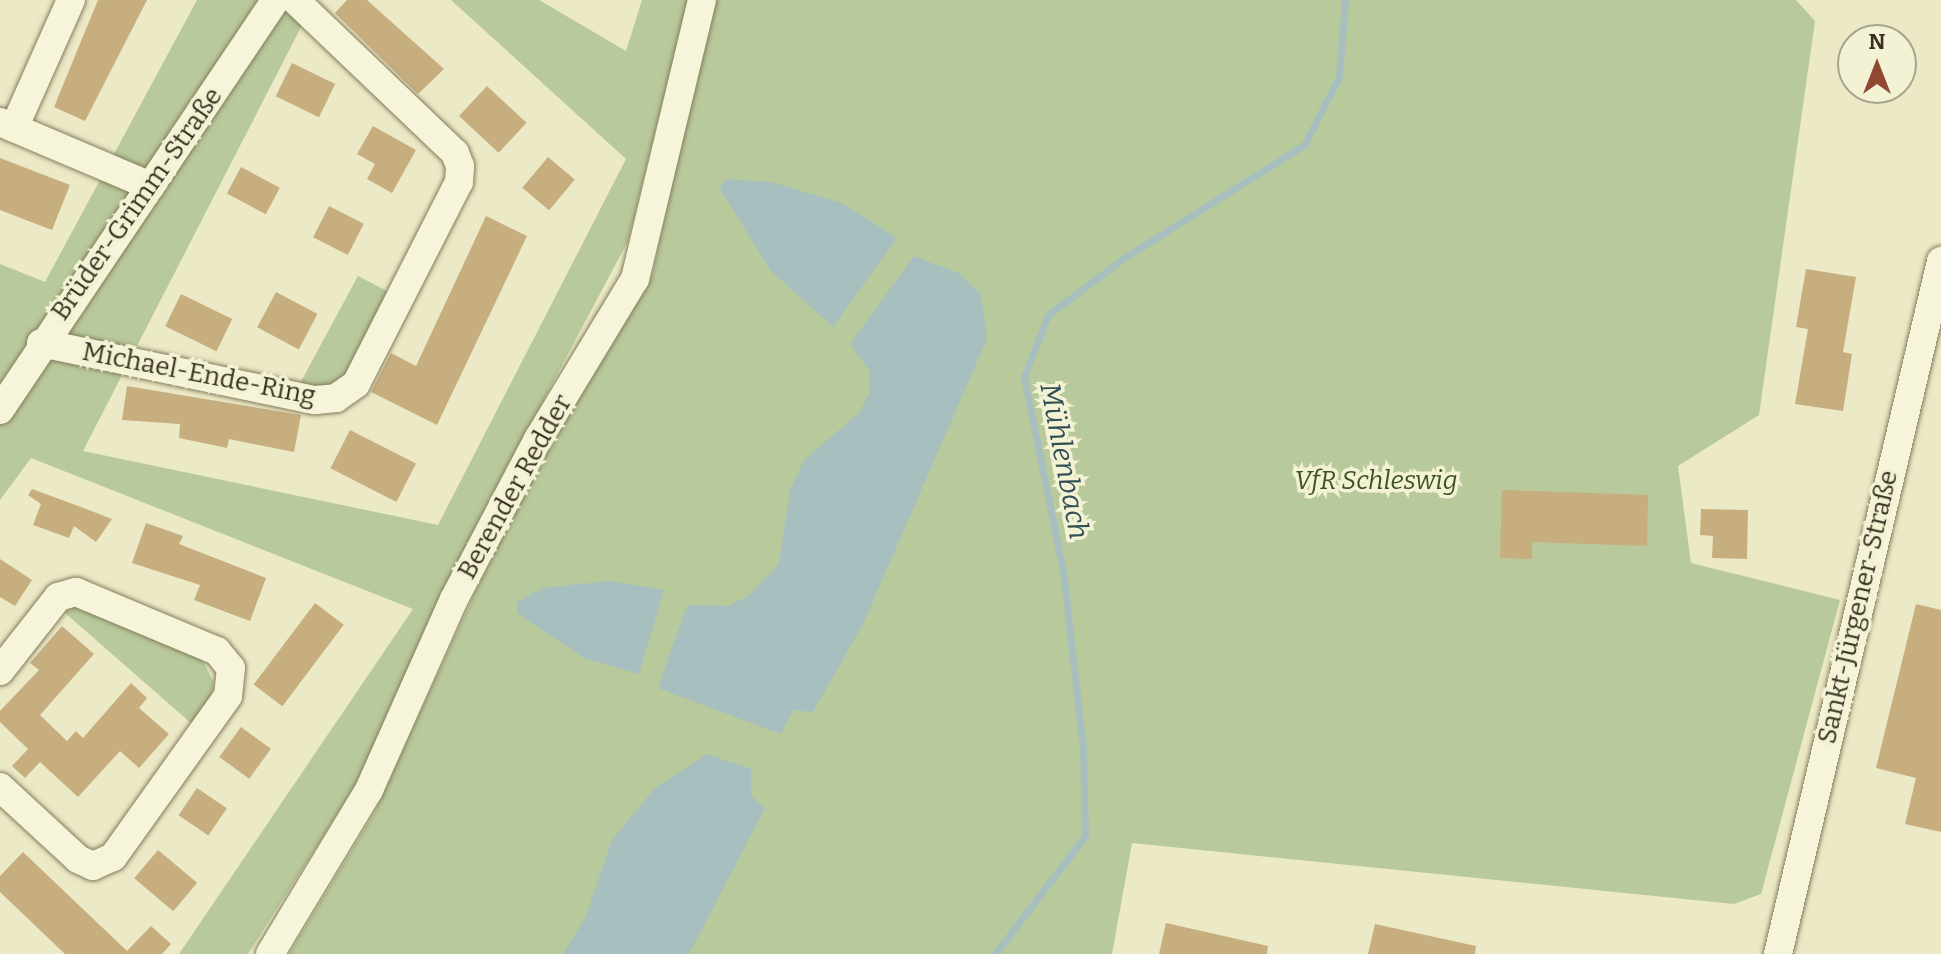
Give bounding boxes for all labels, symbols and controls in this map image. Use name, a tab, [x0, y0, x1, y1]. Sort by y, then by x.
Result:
north arrow	[1837, 24, 1917, 104]
text: N	[1869, 28, 1885, 55]
street label: Brüder-Grimm-Straße	[45, 82, 229, 326]
street label: Michael-Ende-Ring	[80, 336, 318, 412]
water label: Mühlenbach	[1032, 380, 1096, 542]
street label: Berender Redder	[451, 389, 579, 585]
park label: VfR Schleswig	[1294, 465, 1458, 497]
street label: Sankt-Jürgener-Straße	[1811, 467, 1905, 747]

